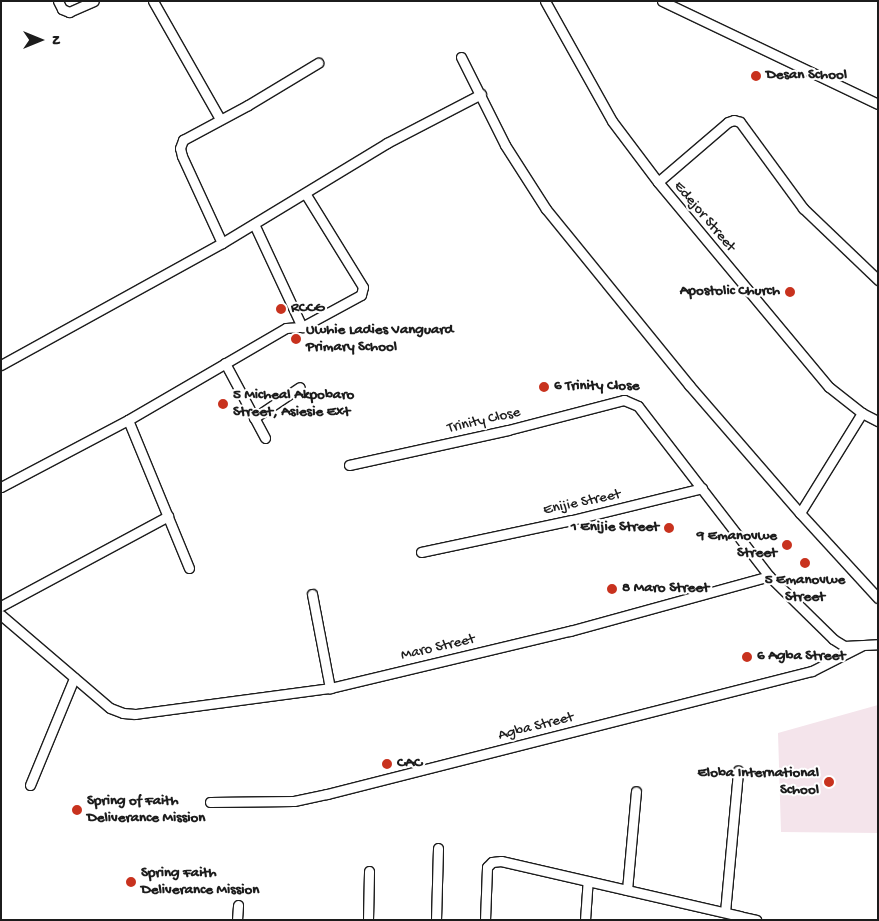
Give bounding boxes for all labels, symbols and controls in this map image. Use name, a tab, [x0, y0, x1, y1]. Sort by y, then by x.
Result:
north arrow	[15, 15, 65, 65]
text: N	[47, 35, 64, 45]
place label: Desan School	[766, 67, 847, 85]
marker: Desan School	[750, 70, 762, 82]
street label: Edejor Street	[669, 178, 739, 256]
place label: Apostolic Church	[680, 283, 780, 301]
marker: Apostolic Church	[784, 286, 796, 298]
place label: RCCG	[291, 300, 325, 318]
marker: RCCG	[275, 303, 287, 315]
place label: Uwhie Ladies Vanguard Primary School	[306, 321, 453, 356]
marker: Uwhie Ladies Vanguard Primary School	[290, 333, 302, 345]
place label: 6 Trinity Close	[554, 378, 639, 396]
marker: 6 Trinity Close	[538, 381, 550, 393]
place label: 5 Micheal Akpobaro Street, Asiesie Ext	[233, 386, 354, 421]
marker: 5 Micheal Akpobaro Street, Asiesie Ext	[217, 398, 229, 410]
street label: Trinity Close	[446, 404, 522, 438]
street label: Enijie Street	[542, 486, 622, 520]
place label: 1 Enijie Street	[571, 519, 659, 537]
marker: 1 Enijie Street	[663, 522, 675, 534]
place label: 9 Emanovwe Street	[697, 527, 777, 562]
marker: 9 Emanovwe Street	[781, 539, 793, 551]
marker: 5 Emanovwe Street	[799, 557, 811, 569]
place label: 5 Emanovwe Street	[765, 571, 845, 606]
place label: 8 Maro Street	[622, 580, 709, 598]
marker: 8 Maro Street	[606, 583, 618, 595]
street label: Maro Street	[399, 631, 477, 665]
place label: 6 Agba Street	[757, 648, 845, 666]
marker: 6 Agba Street	[741, 651, 753, 663]
street label: Agba Street	[496, 709, 576, 745]
place label: CAC	[397, 755, 422, 773]
marker: CAC	[381, 758, 393, 770]
place label: Eloba International School	[697, 764, 819, 799]
marker: Eloba International School	[823, 776, 835, 788]
place label: Spring of Faith Deliverance Mission	[87, 792, 205, 827]
marker: Spring of Faith Deliverance Mission	[71, 804, 83, 816]
place label: Spring Faith Deliverance Mission	[141, 864, 259, 899]
marker: Spring Faith Deliverance Mission	[125, 876, 137, 888]

